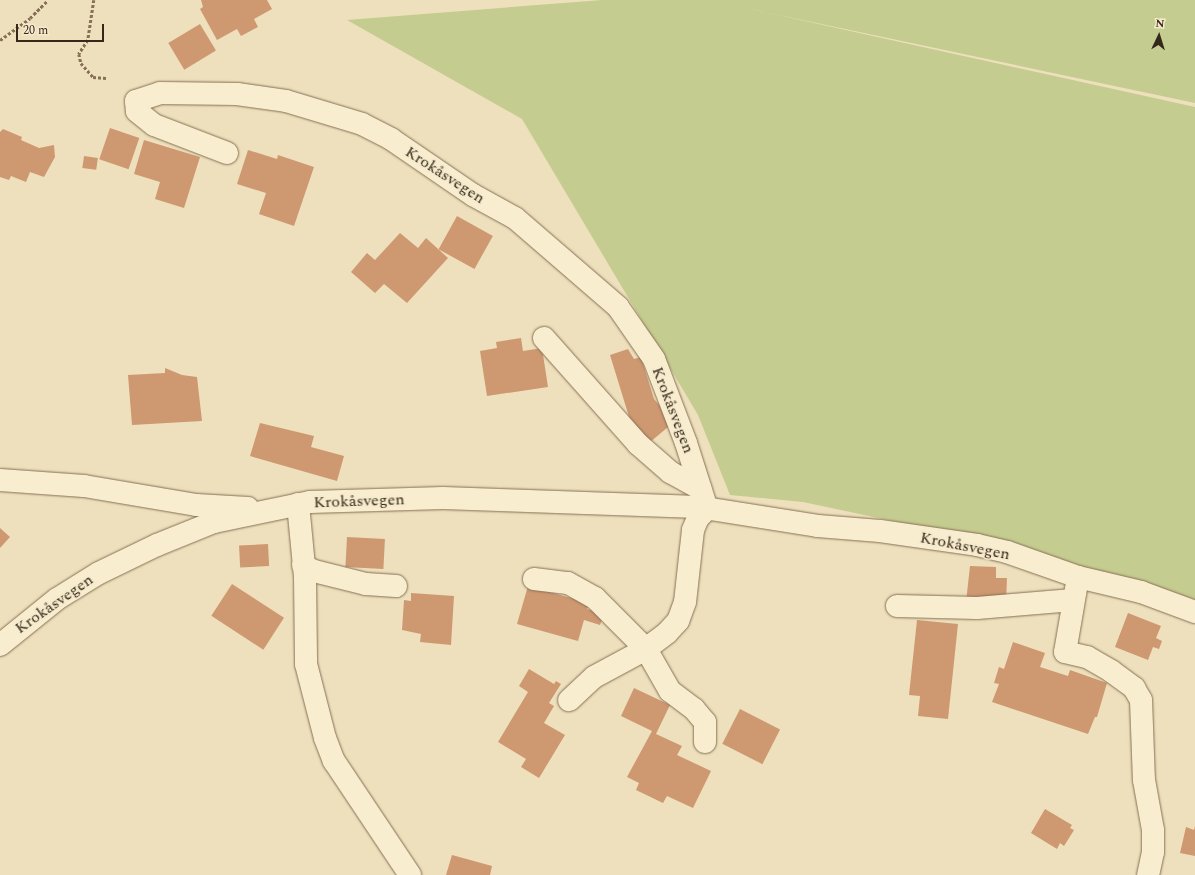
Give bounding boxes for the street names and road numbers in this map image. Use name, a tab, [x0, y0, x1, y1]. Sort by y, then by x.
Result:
street label: Krokåsvegen	[402, 142, 488, 208]
street label: Krokåsvegen	[648, 364, 698, 456]
street label: Krokåsvegen	[313, 490, 405, 512]
street label: Krokåsvegen	[919, 528, 1011, 564]
street label: Krokåsvegen	[11, 570, 97, 638]

